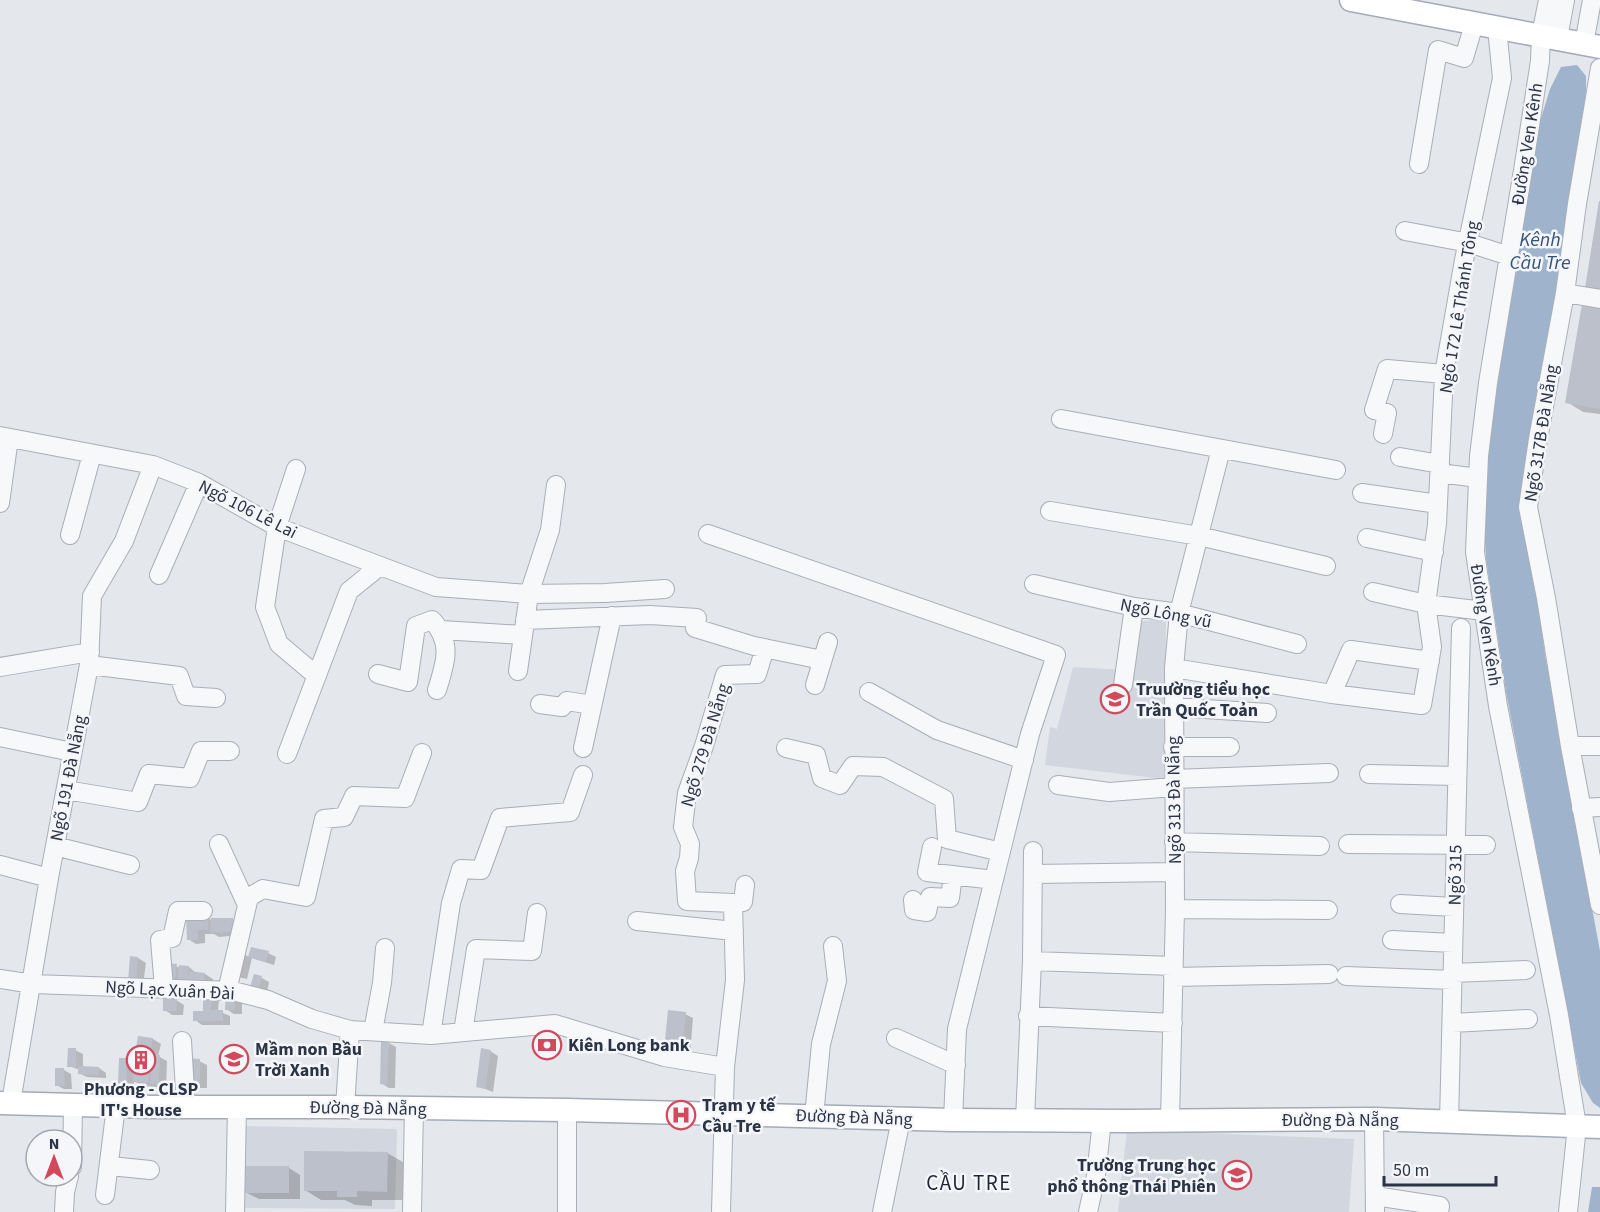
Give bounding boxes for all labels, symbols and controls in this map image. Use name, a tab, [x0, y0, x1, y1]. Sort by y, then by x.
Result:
street label: Đường Ven Kênh	[1505, 81, 1550, 207]
street label: Ngõ 172 Lê Thánh Tông	[1434, 219, 1485, 395]
water label: Kênh Cầu Tre	[1509, 226, 1571, 277]
street label: Ngõ 317B Đà Nẵng	[1518, 363, 1565, 503]
street label: Ngõ 106 Lê Lai	[194, 474, 301, 545]
street label: Đường Ven Kênh	[1463, 562, 1508, 688]
street label: Ngõ Lông vũ	[1118, 592, 1214, 635]
place label: Truường tiểu học Trần Quốc Toản	[1136, 677, 1271, 723]
street label: Ngõ 279 Đà Nẵng	[675, 680, 736, 810]
school or university icon: Truường tiểu học Trần Quốc Toản	[1099, 683, 1131, 715]
street label: Ngõ 191 Đà Nẵng	[44, 713, 93, 843]
street label: Ngõ 313 Đà Nẵng	[1161, 736, 1188, 864]
street label: Ngõ 315	[1442, 844, 1469, 906]
street label: Ngõ Lạc Xuân Đài	[105, 975, 235, 1006]
bank icon: Kiên Long bank	[531, 1029, 563, 1061]
place label: Kiên Long bank	[568, 1033, 690, 1058]
place label: Mầm non Bầu Trời Xanh	[255, 1037, 362, 1083]
school or university icon: Mầm non Bầu Trời Xanh	[218, 1043, 250, 1075]
building icon: Phương - CLSP IT's House	[125, 1044, 157, 1076]
place label: Phương - CLSP IT's House	[84, 1077, 198, 1123]
place label: Trạm y tế Cầu Tre	[702, 1093, 776, 1139]
street label: Đường Đà Nẵng	[309, 1095, 427, 1122]
hospital icon: Trạm y tế Cầu Tre	[665, 1099, 697, 1131]
street label: Đường Đà Nẵng	[795, 1103, 913, 1132]
street label: Đường Đà Nẵng	[1281, 1108, 1399, 1133]
north arrow	[24, 1128, 84, 1188]
text: N	[49, 1133, 59, 1155]
scale bar	[1384, 1149, 1496, 1187]
place label: Trường Trung học phổ thông Thái Phiên	[1047, 1153, 1217, 1199]
text: 50 m	[1393, 1158, 1429, 1183]
school or university icon: Trường Trung học phổ thông Thái Phiên	[1221, 1159, 1253, 1191]
district label: CẦU TRE	[926, 1168, 1012, 1198]

